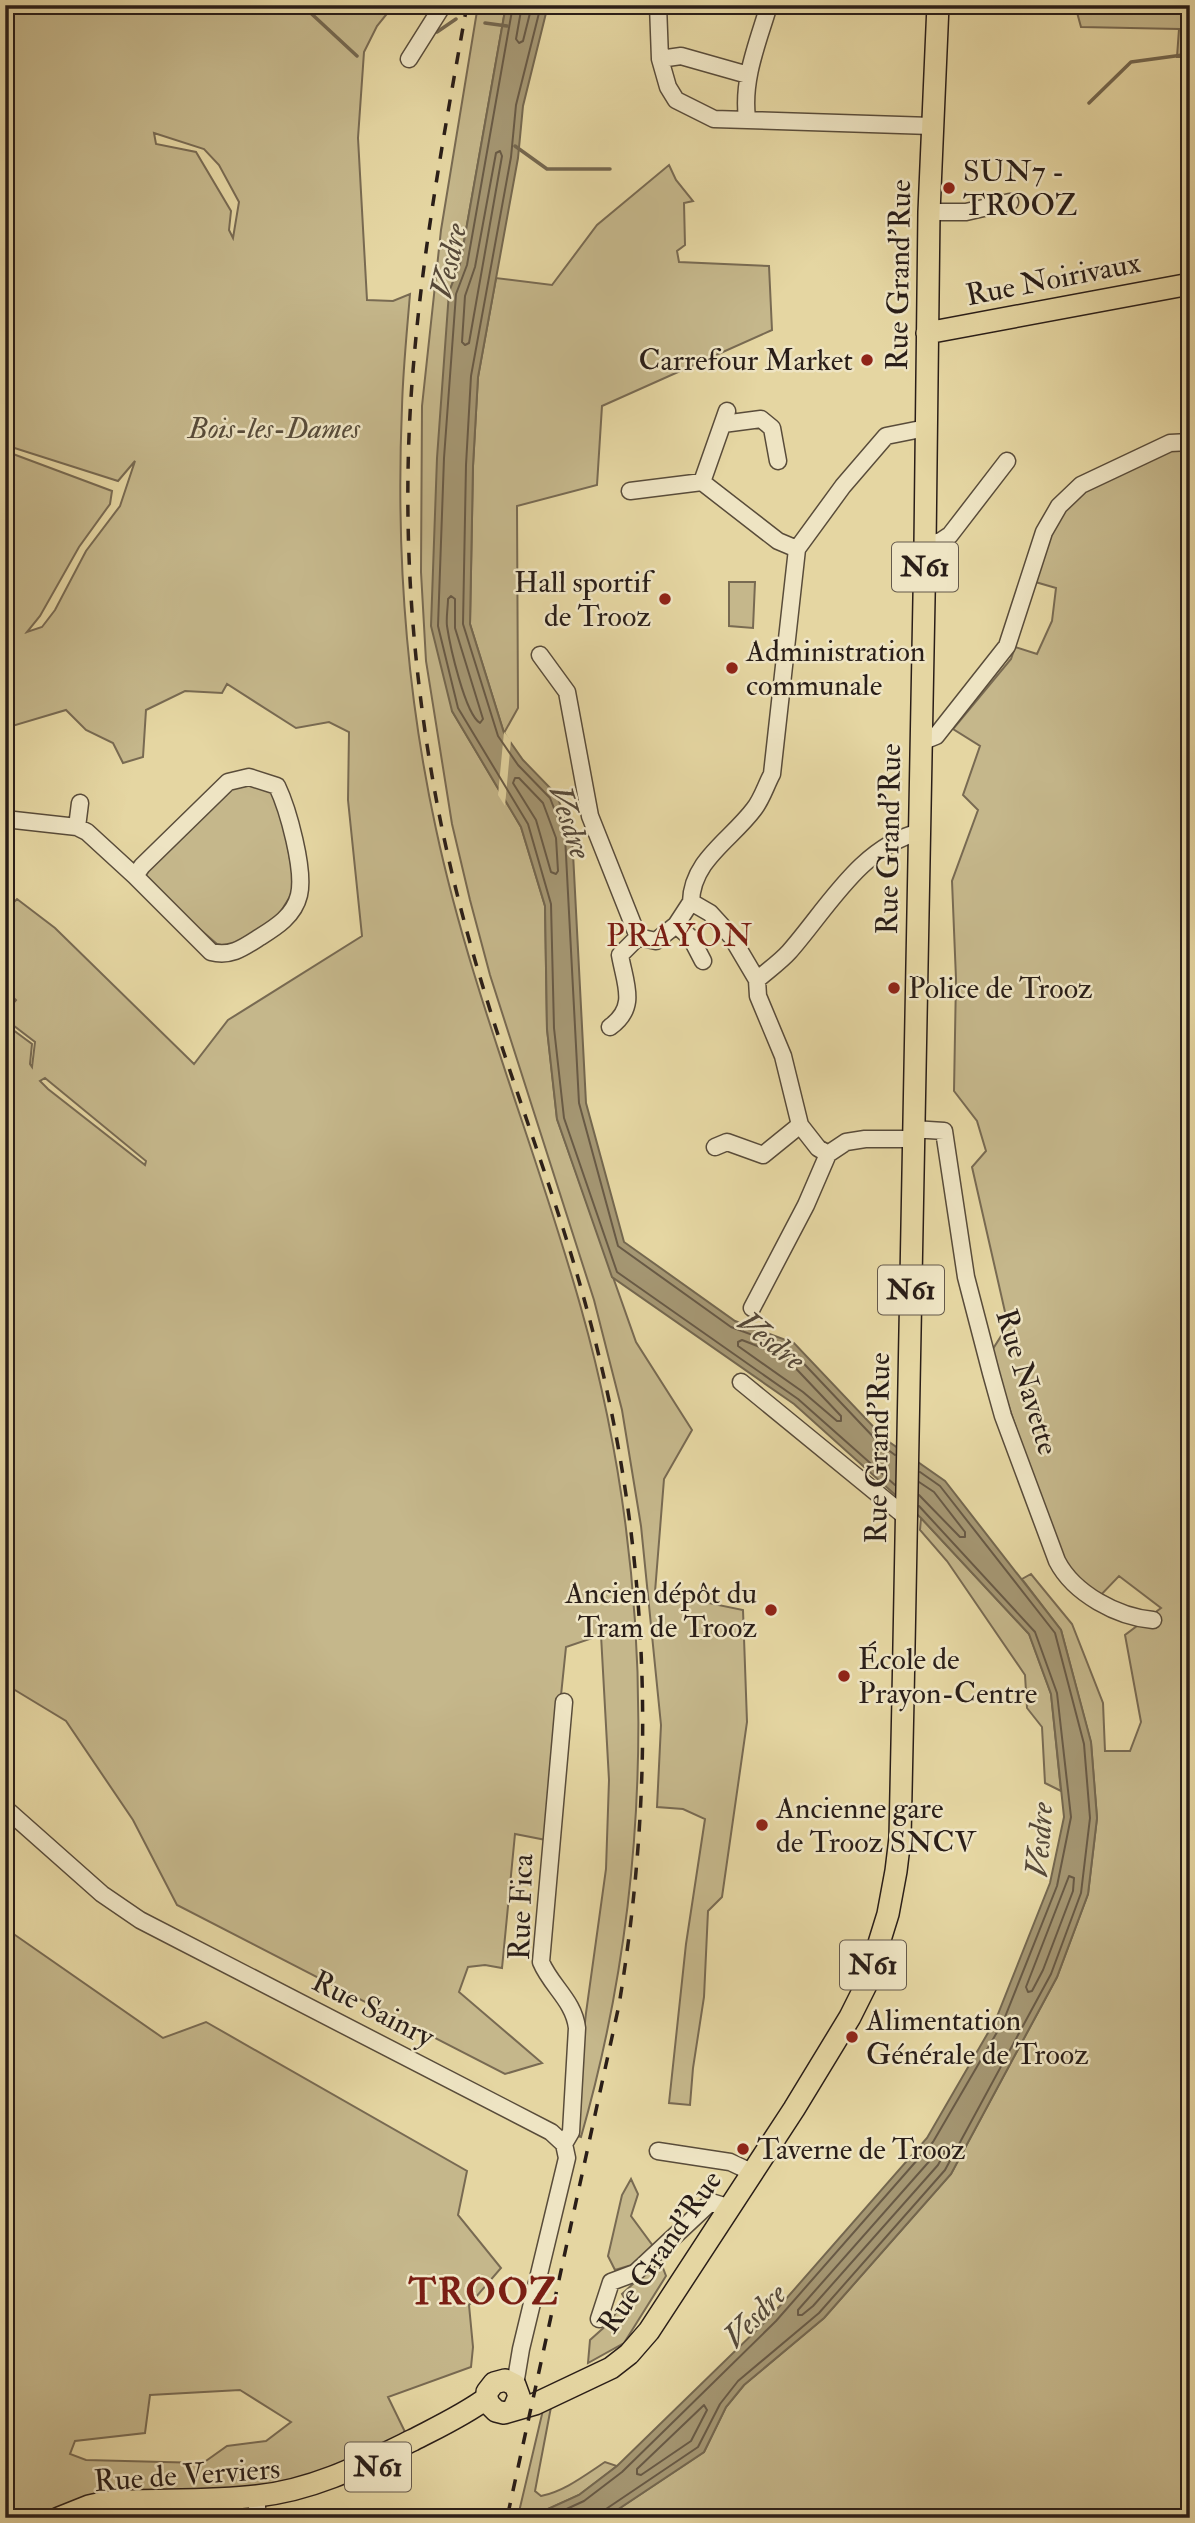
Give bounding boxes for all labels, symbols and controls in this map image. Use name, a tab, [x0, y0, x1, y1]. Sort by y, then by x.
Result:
place label: SUN7 - TROOZ	[963, 153, 1078, 224]
street label: Rue Grand'Rue	[879, 179, 919, 371]
marker: SUN7 - TROOZ	[941, 180, 957, 196]
water label: Vesdre	[422, 220, 476, 302]
street label: Rue Noirivaux	[963, 244, 1143, 314]
place label: Carrefour Market	[639, 342, 853, 379]
marker: Carrefour Market	[859, 352, 875, 368]
park label: Bois-les-Dames	[186, 410, 361, 447]
road number: N61	[892, 542, 958, 592]
place label: Hall sportif de Trooz	[514, 564, 655, 635]
marker: Hall sportif de Trooz	[657, 591, 673, 607]
place label: Administration communale	[745, 633, 926, 704]
marker: Administration communale	[724, 660, 740, 676]
street label: Rue Grand'Rue	[869, 743, 909, 935]
water label: Vesdre	[539, 780, 601, 864]
district label: PRAYON	[606, 916, 754, 956]
place label: Police de Trooz	[908, 970, 1093, 1007]
marker: Police de Trooz	[886, 980, 902, 996]
road number: N61	[878, 1266, 944, 1314]
water label: Vesdre	[729, 1302, 813, 1380]
street label: Rue Navette	[987, 1305, 1067, 1459]
street label: Rue Grand'Rue	[858, 1352, 898, 1544]
place label: Ancien dépôt du Tram de Trooz	[564, 1575, 757, 1646]
marker: Ancien dépôt du Tram de Trooz	[763, 1602, 779, 1618]
place label: École de Prayon-Centre	[858, 1640, 1037, 1712]
marker: École de Prayon-Centre	[836, 1668, 852, 1684]
place label: Ancienne gare de Trooz SNCV	[775, 1790, 978, 1861]
water label: Vesdre	[1017, 1801, 1063, 1879]
marker: Ancienne gare de Trooz SNCV	[754, 1817, 770, 1833]
street label: Rue Fica	[501, 1853, 541, 1961]
road number: N61	[840, 1940, 906, 1990]
street label: Rue Sainry	[306, 1962, 441, 2056]
place label: Alimentation Générale de Trooz	[865, 2002, 1089, 2073]
marker: Alimentation Générale de Trooz	[844, 2029, 860, 2045]
place label: Taverne de Trooz	[757, 2131, 966, 2168]
marker: Taverne de Trooz	[735, 2141, 751, 2157]
street label: Rue Grand'Rue	[590, 2163, 730, 2341]
district label: TROOZ	[407, 2269, 560, 2316]
water label: Vesdre	[714, 2275, 796, 2357]
road number: N61	[345, 2442, 411, 2492]
street label: Rue de Verviers	[93, 2450, 281, 2500]

